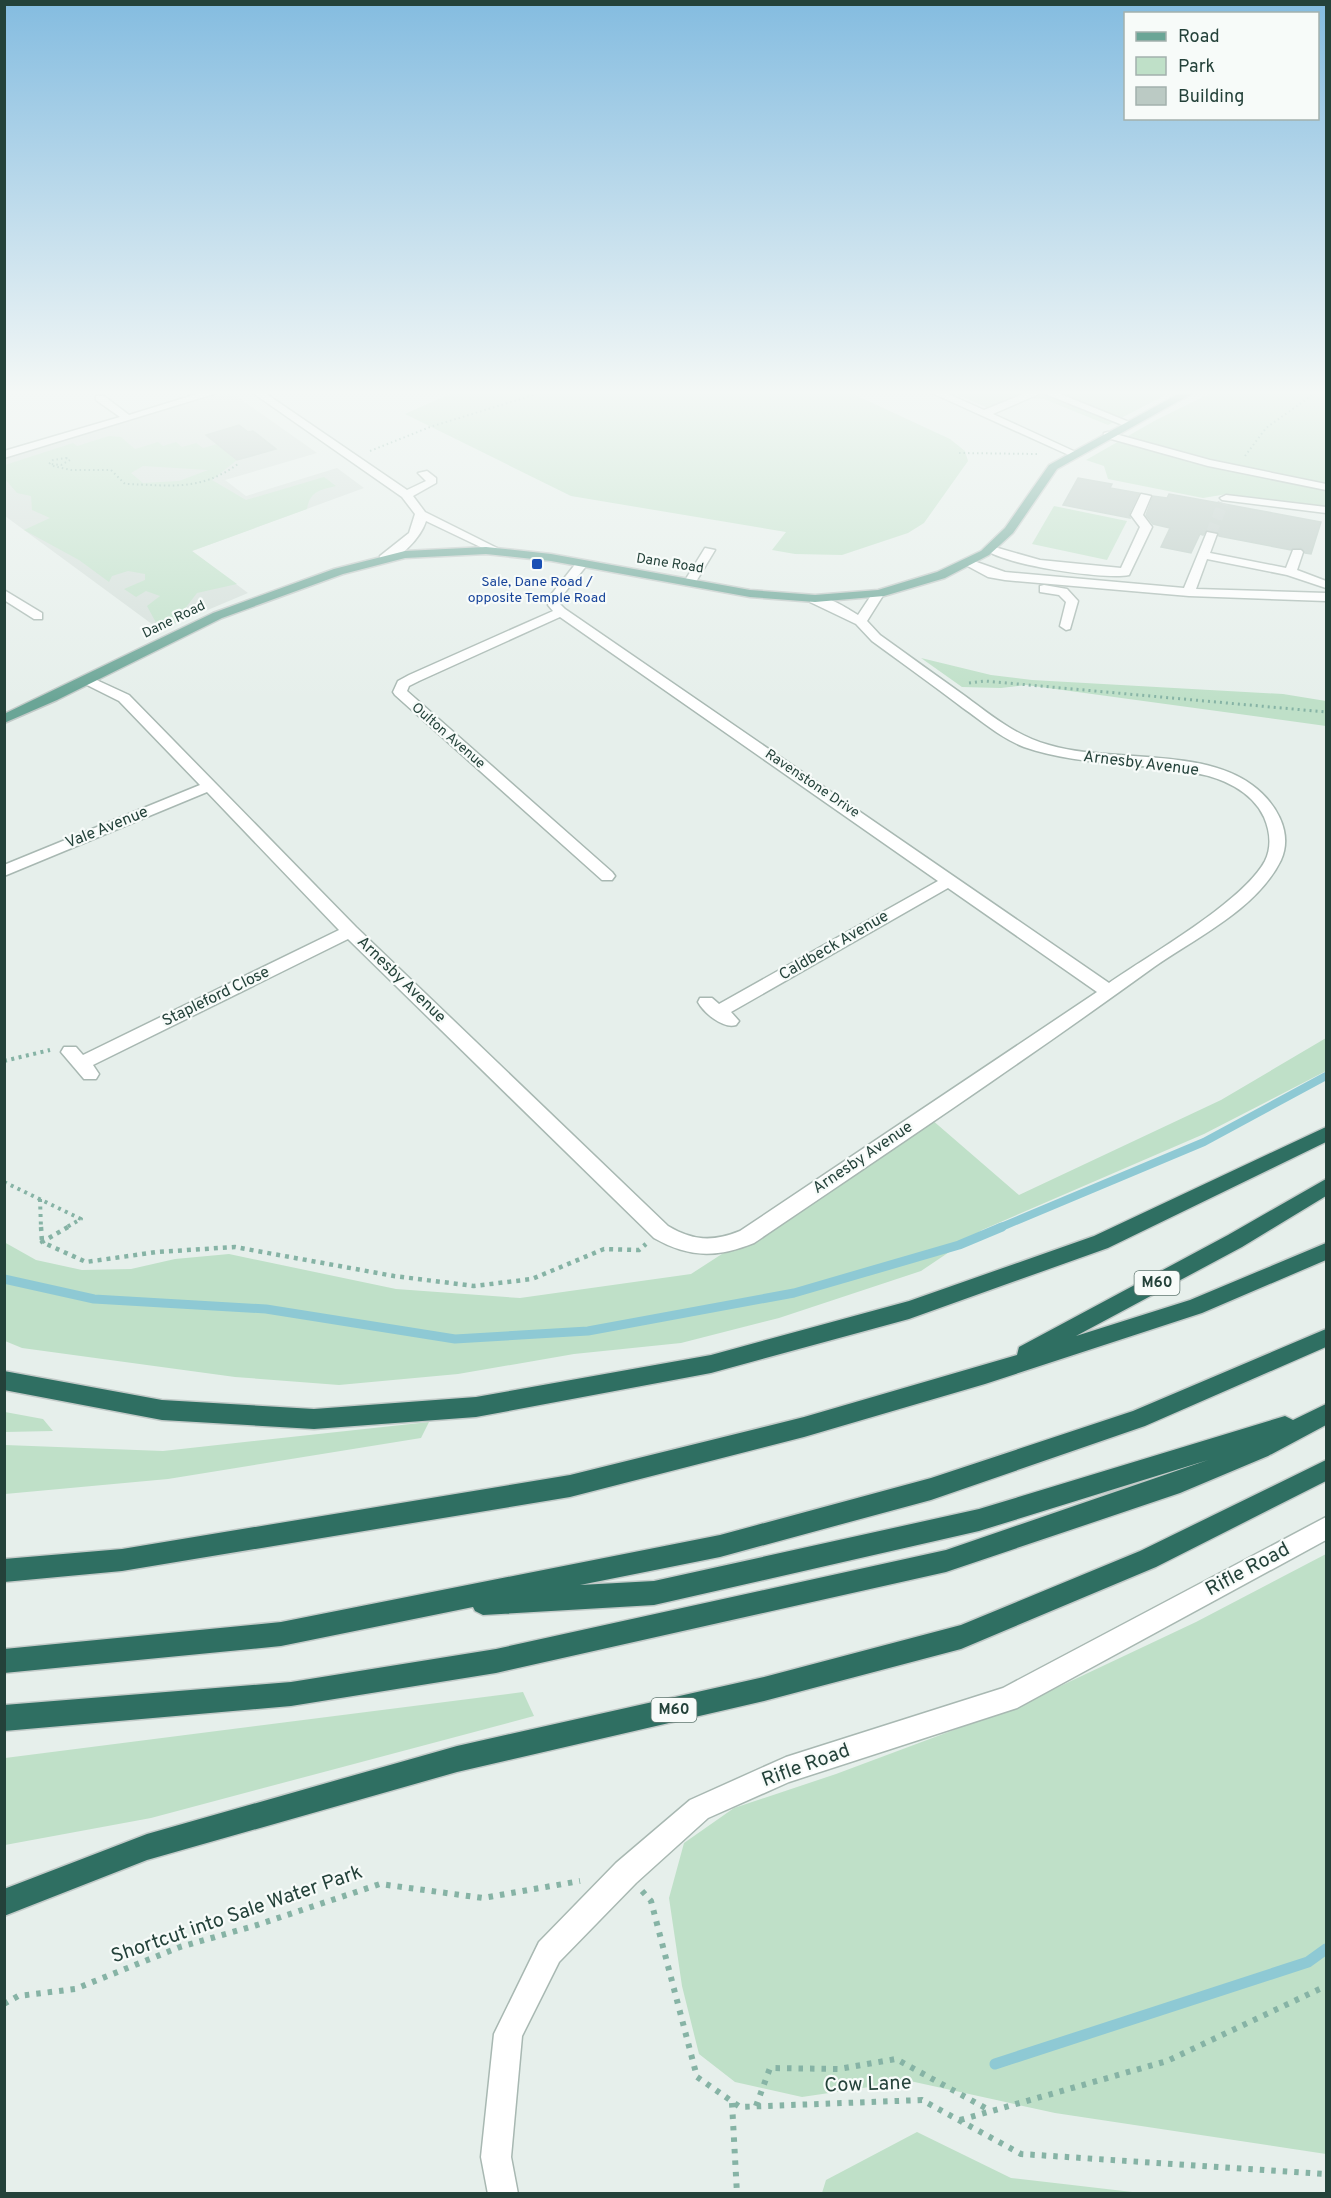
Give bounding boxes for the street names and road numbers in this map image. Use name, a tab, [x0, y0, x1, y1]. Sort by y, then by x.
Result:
street label: Dane Road	[635, 550, 705, 578]
street label: Dane Road	[140, 597, 208, 643]
street label: Oulton Avenue	[408, 699, 488, 773]
street label: Ravenstone Drive	[761, 746, 863, 822]
street label: Arnesby Avenue	[1082, 747, 1200, 781]
street label: Vale Avenue	[63, 802, 151, 854]
street label: Caldbeck Avenue	[776, 907, 892, 985]
street label: Arnesby Avenue	[352, 932, 450, 1028]
street label: Stapleford Close	[159, 962, 273, 1032]
street label: Arnesby Avenue	[809, 1117, 917, 1199]
road number: M60	[1134, 1271, 1180, 1295]
street label: Rifle Road	[1201, 1537, 1295, 1603]
road number: M60	[652, 1698, 696, 1722]
street label: Rifle Road	[758, 1738, 854, 1794]
street label: Shortcut into Sale Water Park	[108, 1860, 366, 1970]
street label: Cow Lane	[824, 2070, 912, 2100]

